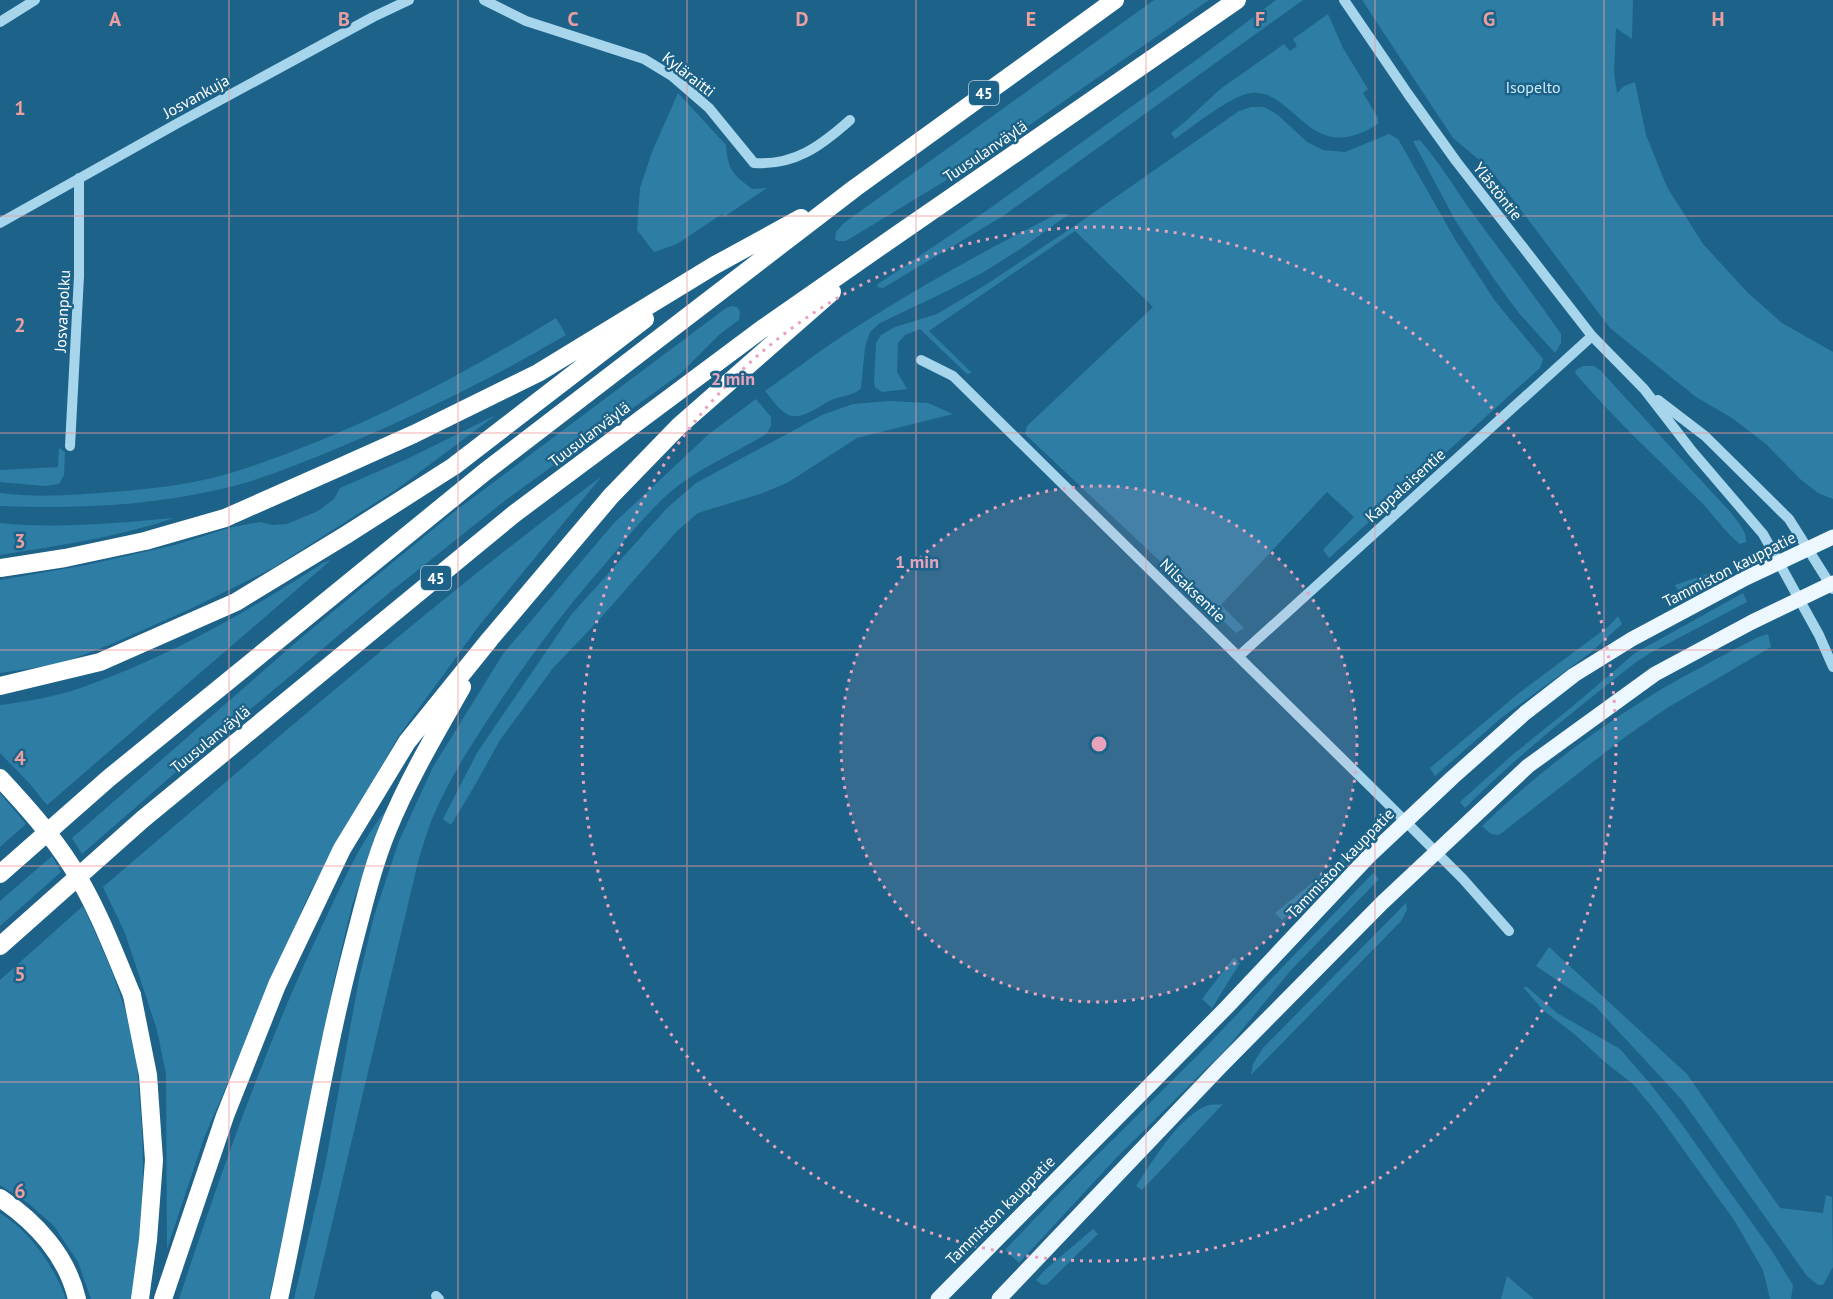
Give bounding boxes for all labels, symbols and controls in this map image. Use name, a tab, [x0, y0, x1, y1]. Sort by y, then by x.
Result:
text: A	[109, 6, 122, 32]
text: B	[338, 6, 350, 32]
text: C	[567, 6, 579, 32]
text: D	[796, 6, 809, 32]
text: E	[1026, 6, 1036, 32]
text: F	[1255, 6, 1265, 32]
text: G	[1483, 6, 1495, 32]
text: H	[1711, 6, 1725, 32]
street label: Kyläraitti	[659, 47, 719, 101]
street label: Josvankuja	[158, 70, 233, 123]
park label: Isopelto	[1505, 77, 1561, 97]
road number: 45	[969, 81, 999, 105]
text: 1	[14, 95, 26, 121]
street label: Tuusulanväylä	[939, 116, 1031, 186]
street label: Ylästöntie	[1469, 158, 1527, 224]
street label: Josvanpolku	[50, 269, 74, 354]
text: 2	[14, 312, 26, 338]
text: 2 min	[711, 367, 755, 390]
street label: Tuusulanväylä	[544, 397, 634, 471]
street label: Kappalaisentie	[1361, 444, 1449, 526]
street label: Tammiston kauppatie	[1659, 527, 1799, 611]
text: 3	[14, 528, 26, 554]
text: 1 min	[895, 550, 939, 573]
street label: Nilsaksentie	[1156, 554, 1230, 626]
road number: 45	[421, 566, 451, 590]
street label: Tuusulanväylä	[166, 701, 254, 777]
centre of rings	[1089, 734, 1109, 754]
text: 4	[14, 745, 26, 771]
street label: Tammiston kauppatie	[1282, 803, 1398, 923]
text: 5	[14, 961, 26, 987]
street label: Tammiston kauppatie	[941, 1151, 1059, 1269]
text: 6	[14, 1178, 26, 1204]

